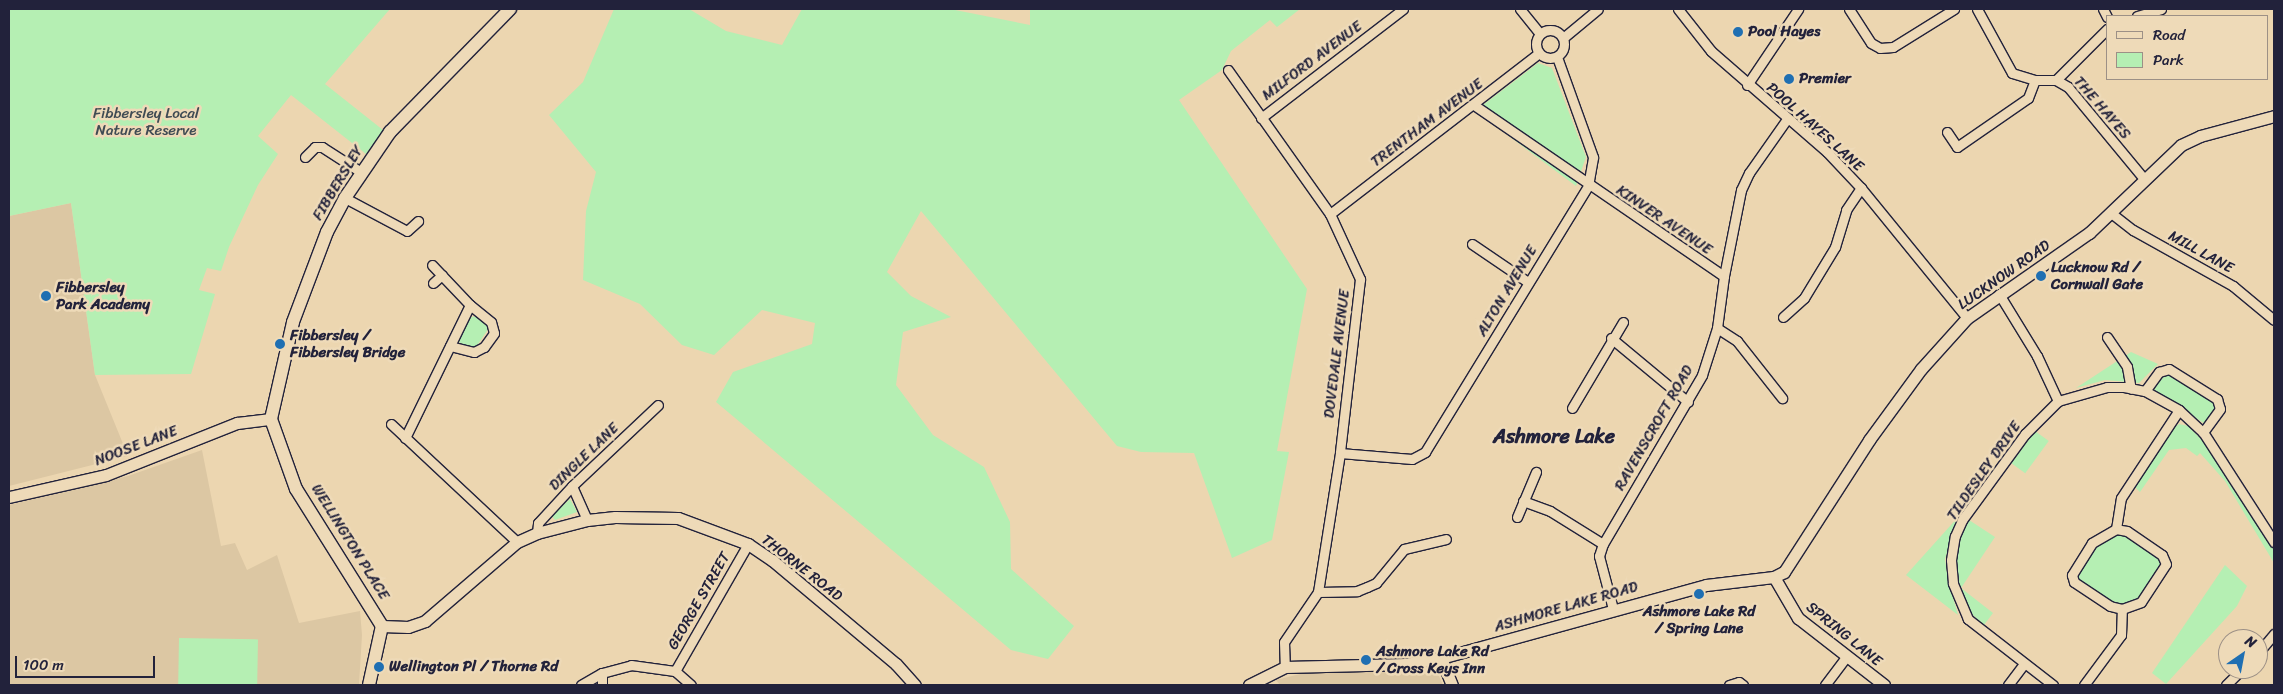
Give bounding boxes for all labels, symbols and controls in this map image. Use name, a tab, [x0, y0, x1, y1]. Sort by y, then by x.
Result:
legend	[2106, 15, 2268, 80]
street label: MILFORD AVENUE	[1258, 18, 1366, 104]
text: Road	[2153, 22, 2185, 48]
place label: Pool Hayes	[1748, 23, 1821, 41]
marker: Pool Hayes	[1732, 26, 1744, 38]
text: Park	[2153, 47, 2184, 73]
place label: Premier	[1799, 70, 1851, 88]
marker: Premier	[1783, 73, 1795, 85]
street label: THE HAYES	[2070, 73, 2134, 143]
street label: TRENTHAM AVENUE	[1367, 75, 1487, 171]
street label: POOL HAYES LANE	[1763, 79, 1867, 175]
park label: Fibbersley Local Nature Reserve	[93, 104, 199, 139]
street label: FIBBERSLEY	[309, 142, 367, 224]
street label: KINVER AVENUE	[1613, 181, 1715, 259]
street label: MILL LANE	[2165, 227, 2237, 277]
street label: LUCKNOW ROAD	[1954, 236, 2054, 314]
street label: ALTON AVENUE	[1473, 242, 1541, 340]
place label: Lucknow Rd / Cornwall Gate	[2051, 258, 2144, 293]
marker: Lucknow Rd / Cornwall Gate	[2035, 270, 2047, 282]
place label: Fibbersley Park Academy	[56, 278, 150, 313]
street label: DOVEDALE AVENUE	[1320, 289, 1354, 419]
marker: Fibbersley Park Academy	[40, 290, 52, 302]
place label: Fibbersley / Fibbersley Bridge	[290, 326, 405, 361]
marker: Fibbersley / Fibbersley Bridge	[274, 338, 286, 350]
street label: RAVENSCROFT ROAD	[1611, 362, 1697, 494]
street label: TILDESLEY DRIVE	[1943, 418, 2025, 524]
street label: DINGLE LANE	[546, 419, 622, 495]
street label: NOOSE LANE	[92, 422, 180, 470]
district label: Ashmore Lake	[1493, 424, 1615, 448]
street label: WELLINGTON PLACE	[307, 481, 393, 603]
street label: THORNE ROAD	[758, 531, 846, 605]
street label: GEORGE STREET	[664, 549, 734, 653]
street label: ASHMORE LAKE ROAD	[1492, 578, 1640, 636]
marker: Ashmore Lake Rd / Spring Lane	[1693, 588, 1705, 600]
street label: SPRING LANE	[1802, 598, 1886, 670]
place label: Ashmore Lake Rd / Spring Lane	[1643, 602, 1755, 637]
north arrow	[2218, 629, 2268, 679]
text: N	[2240, 629, 2262, 655]
place label: Ashmore Lake Rd / Cross Keys Inn	[1376, 642, 1489, 677]
scale bar	[18, 646, 158, 678]
text: 100 m	[23, 652, 64, 678]
marker: Ashmore Lake Rd / Cross Keys Inn	[1360, 654, 1372, 666]
place label: Wellington Pl / Thorne Rd	[389, 658, 558, 676]
marker: Wellington Pl / Thorne Rd	[373, 661, 385, 673]

